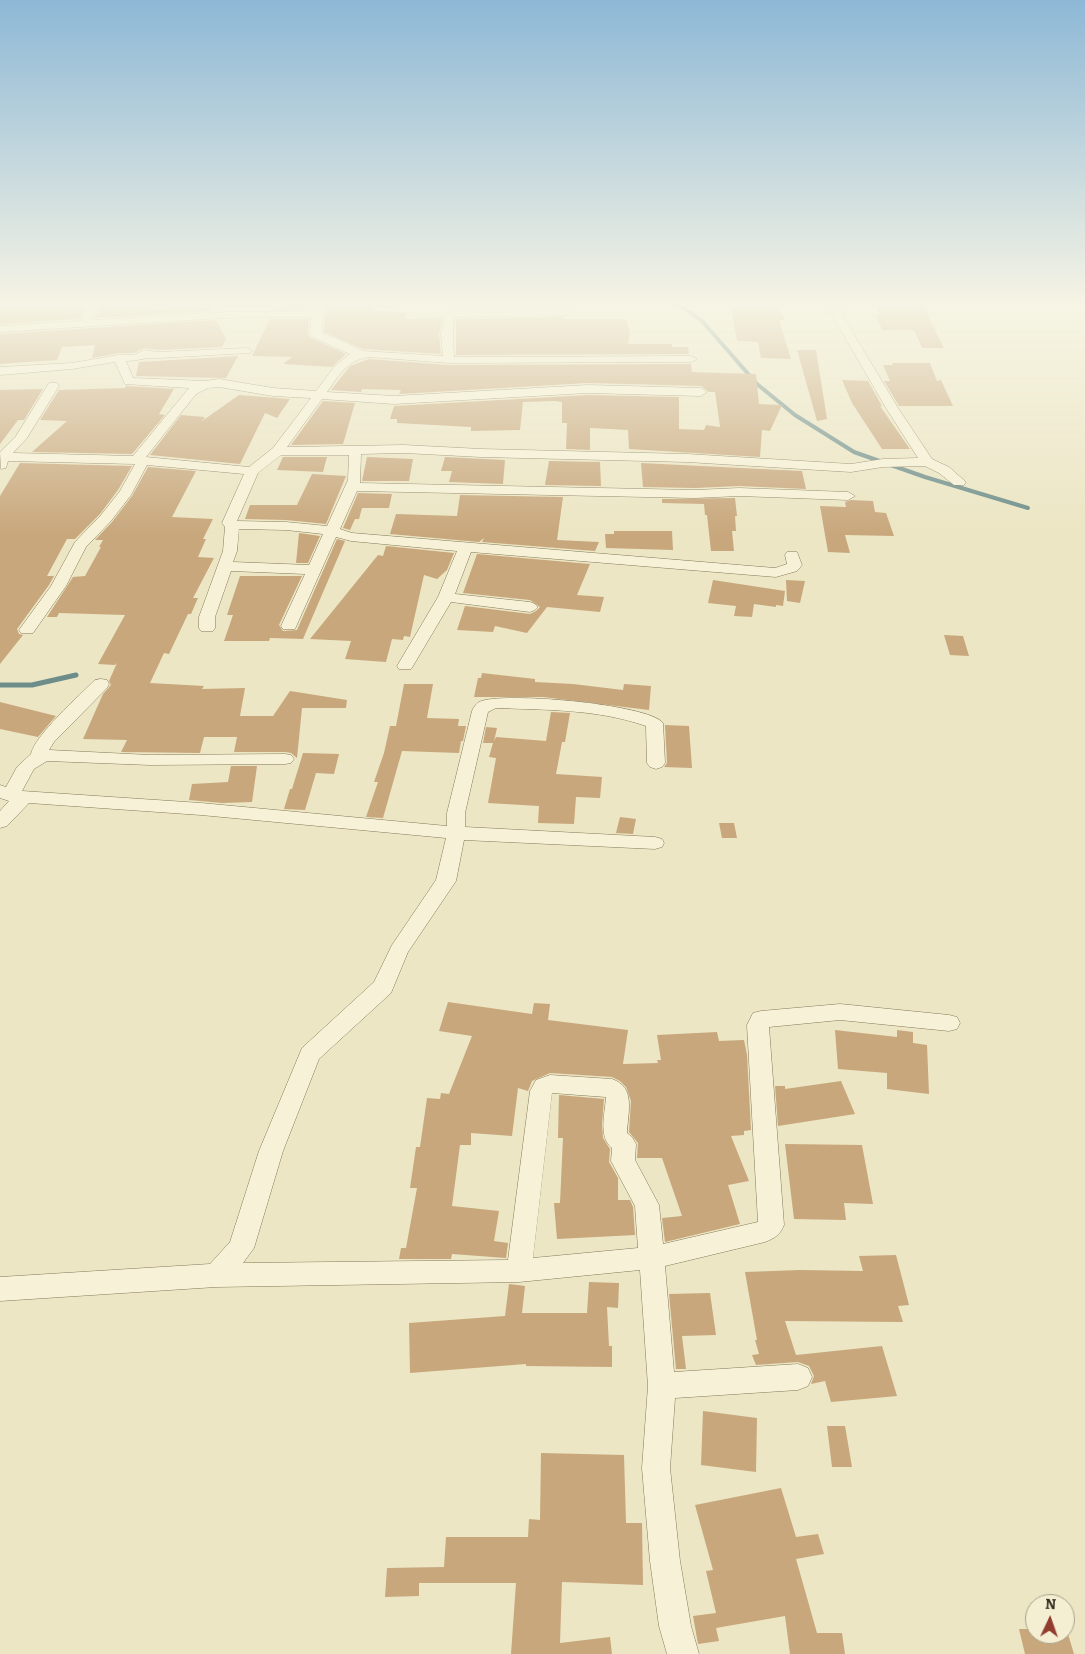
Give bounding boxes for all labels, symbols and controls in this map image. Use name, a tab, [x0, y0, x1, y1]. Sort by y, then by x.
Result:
north arrow	[1025, 1594, 1075, 1644]
text: N	[1045, 1596, 1057, 1613]

